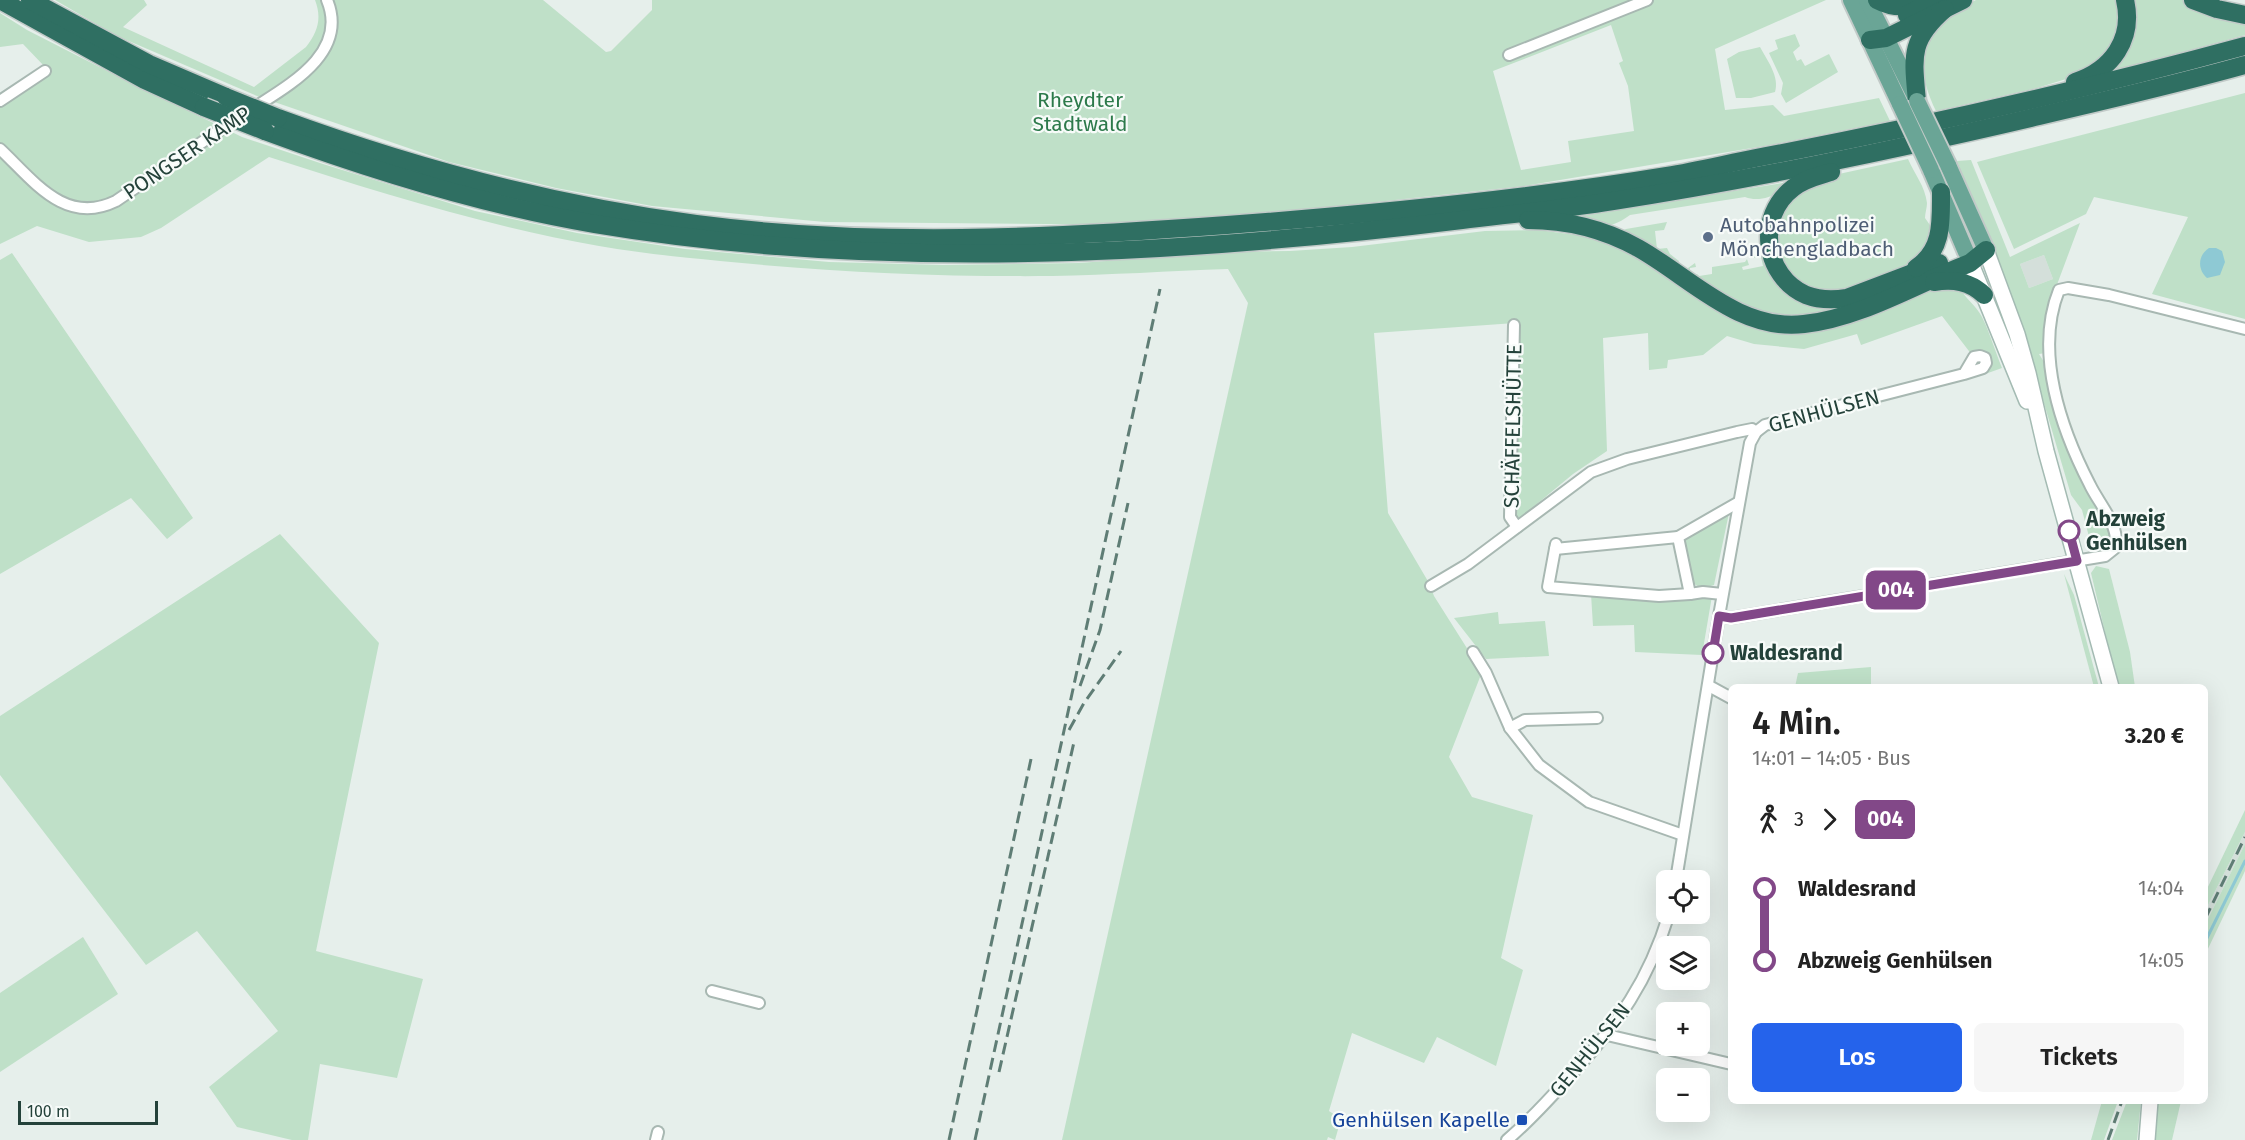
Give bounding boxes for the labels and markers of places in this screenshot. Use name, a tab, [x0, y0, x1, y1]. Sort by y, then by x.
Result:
place label: Autobahnpolizei Mönchengladbach	[1720, 212, 1894, 262]
marker: Autobahnpolizei Mönchengladbach	[1701, 230, 1715, 244]
place label: Abzweig Genhülsen	[2085, 506, 2187, 556]
marker: Abzweig Genhülsen	[2058, 520, 2080, 542]
place label: Waldesrand	[1730, 640, 1843, 666]
marker: Waldesrand	[1702, 642, 1724, 664]
place label: Genhülsen Kapelle	[1332, 1107, 1510, 1133]
marker: Genhülsen Kapelle	[1515, 1113, 1529, 1127]

